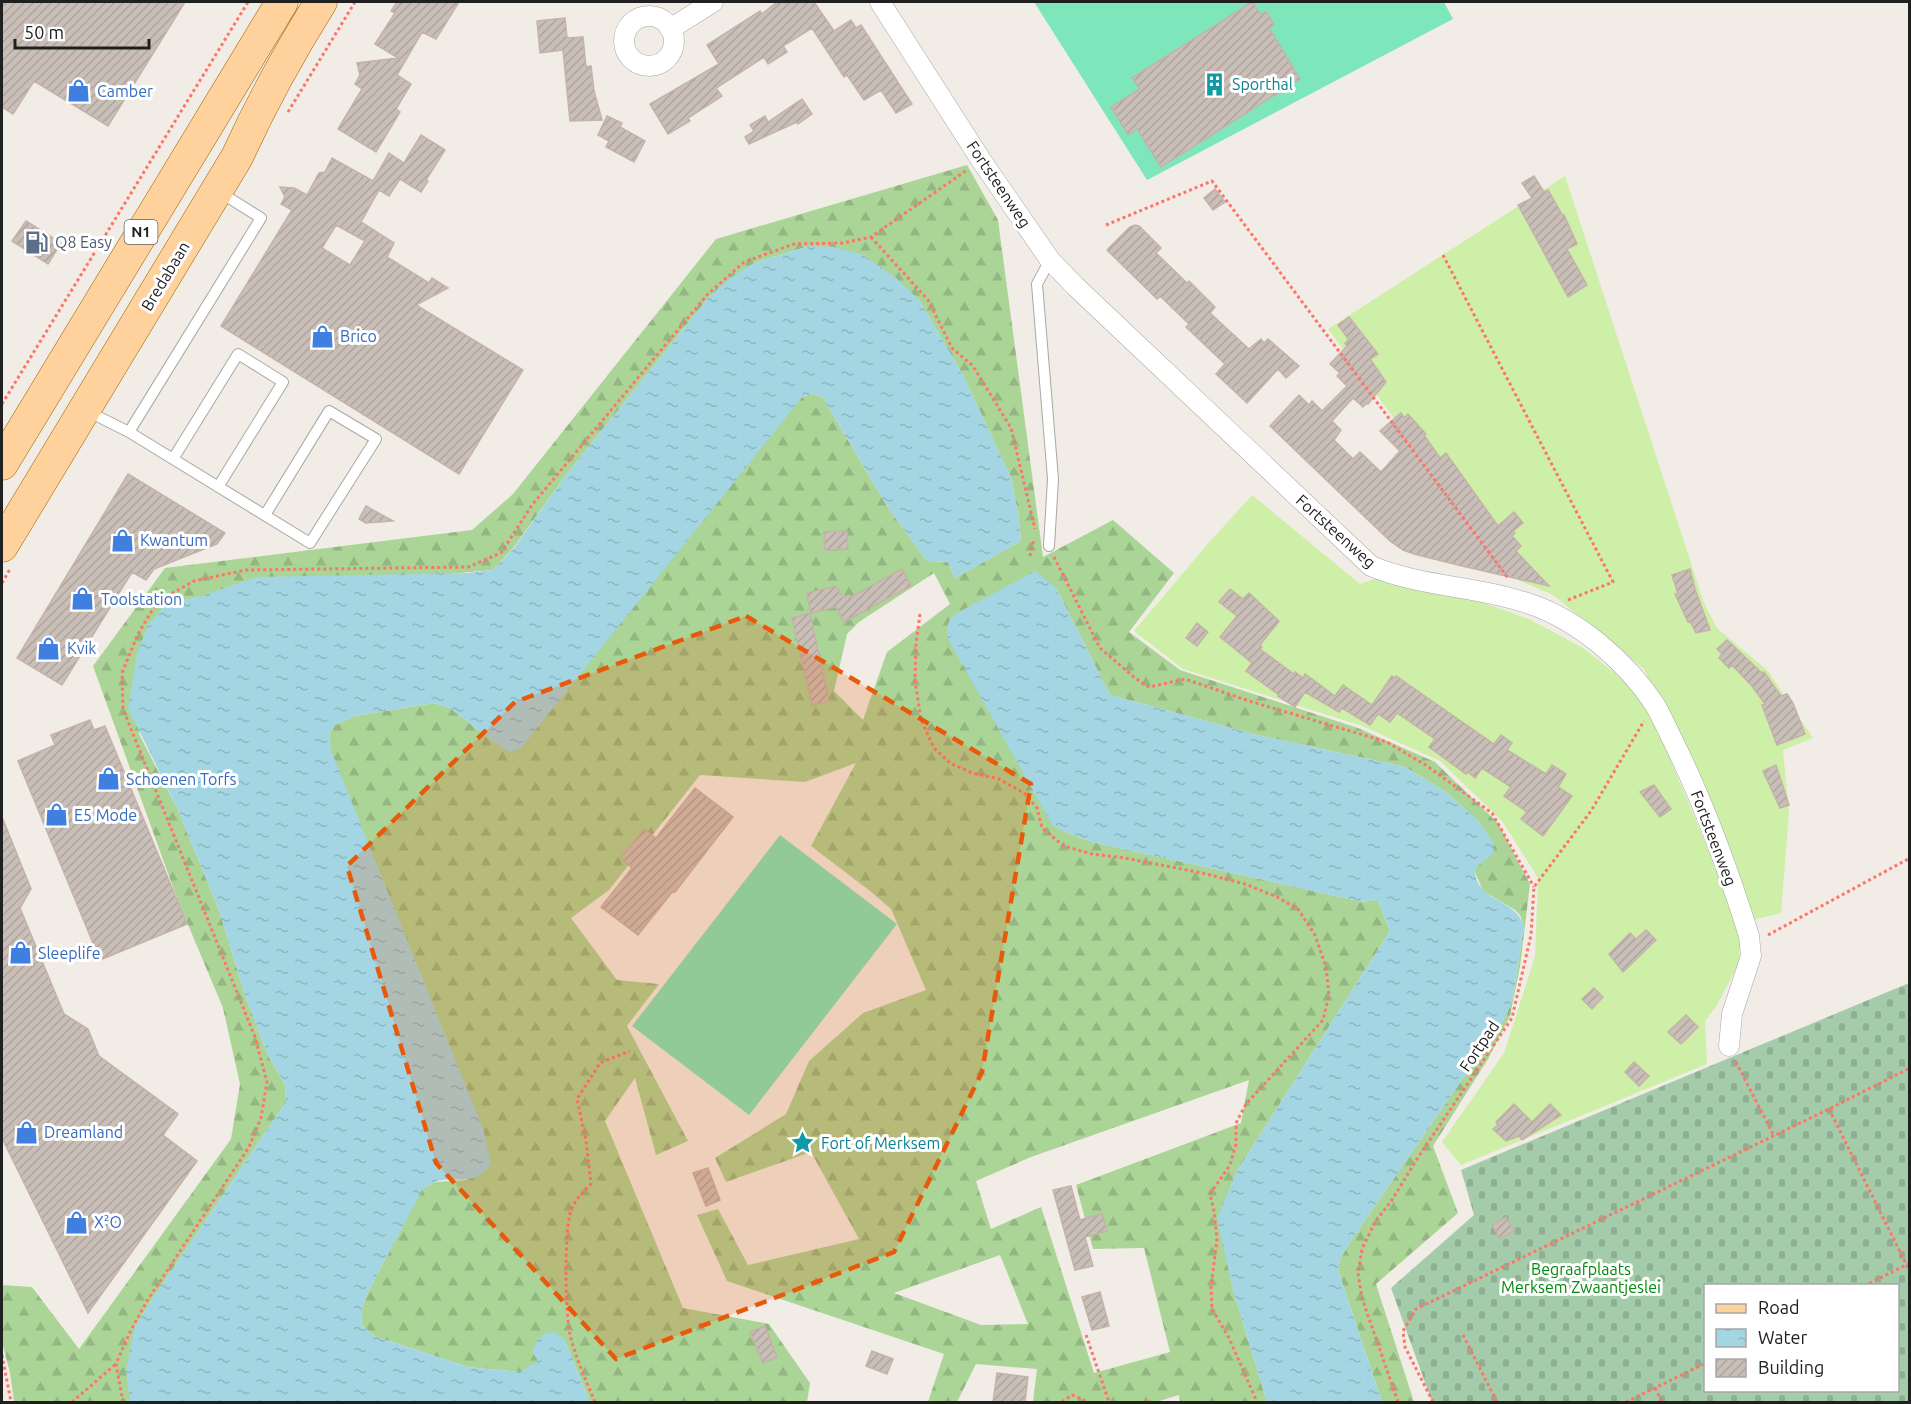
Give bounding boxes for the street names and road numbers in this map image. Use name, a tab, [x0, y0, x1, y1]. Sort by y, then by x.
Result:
street label: Fortsteenweg	[963, 137, 1035, 231]
road number: N1	[124, 220, 158, 244]
street label: Bredabaan	[137, 238, 193, 314]
street label: Fortsteenweg	[1293, 491, 1379, 571]
street label: Fortsteenweg	[1688, 788, 1740, 888]
street label: Fortpad	[1456, 1017, 1502, 1075]

